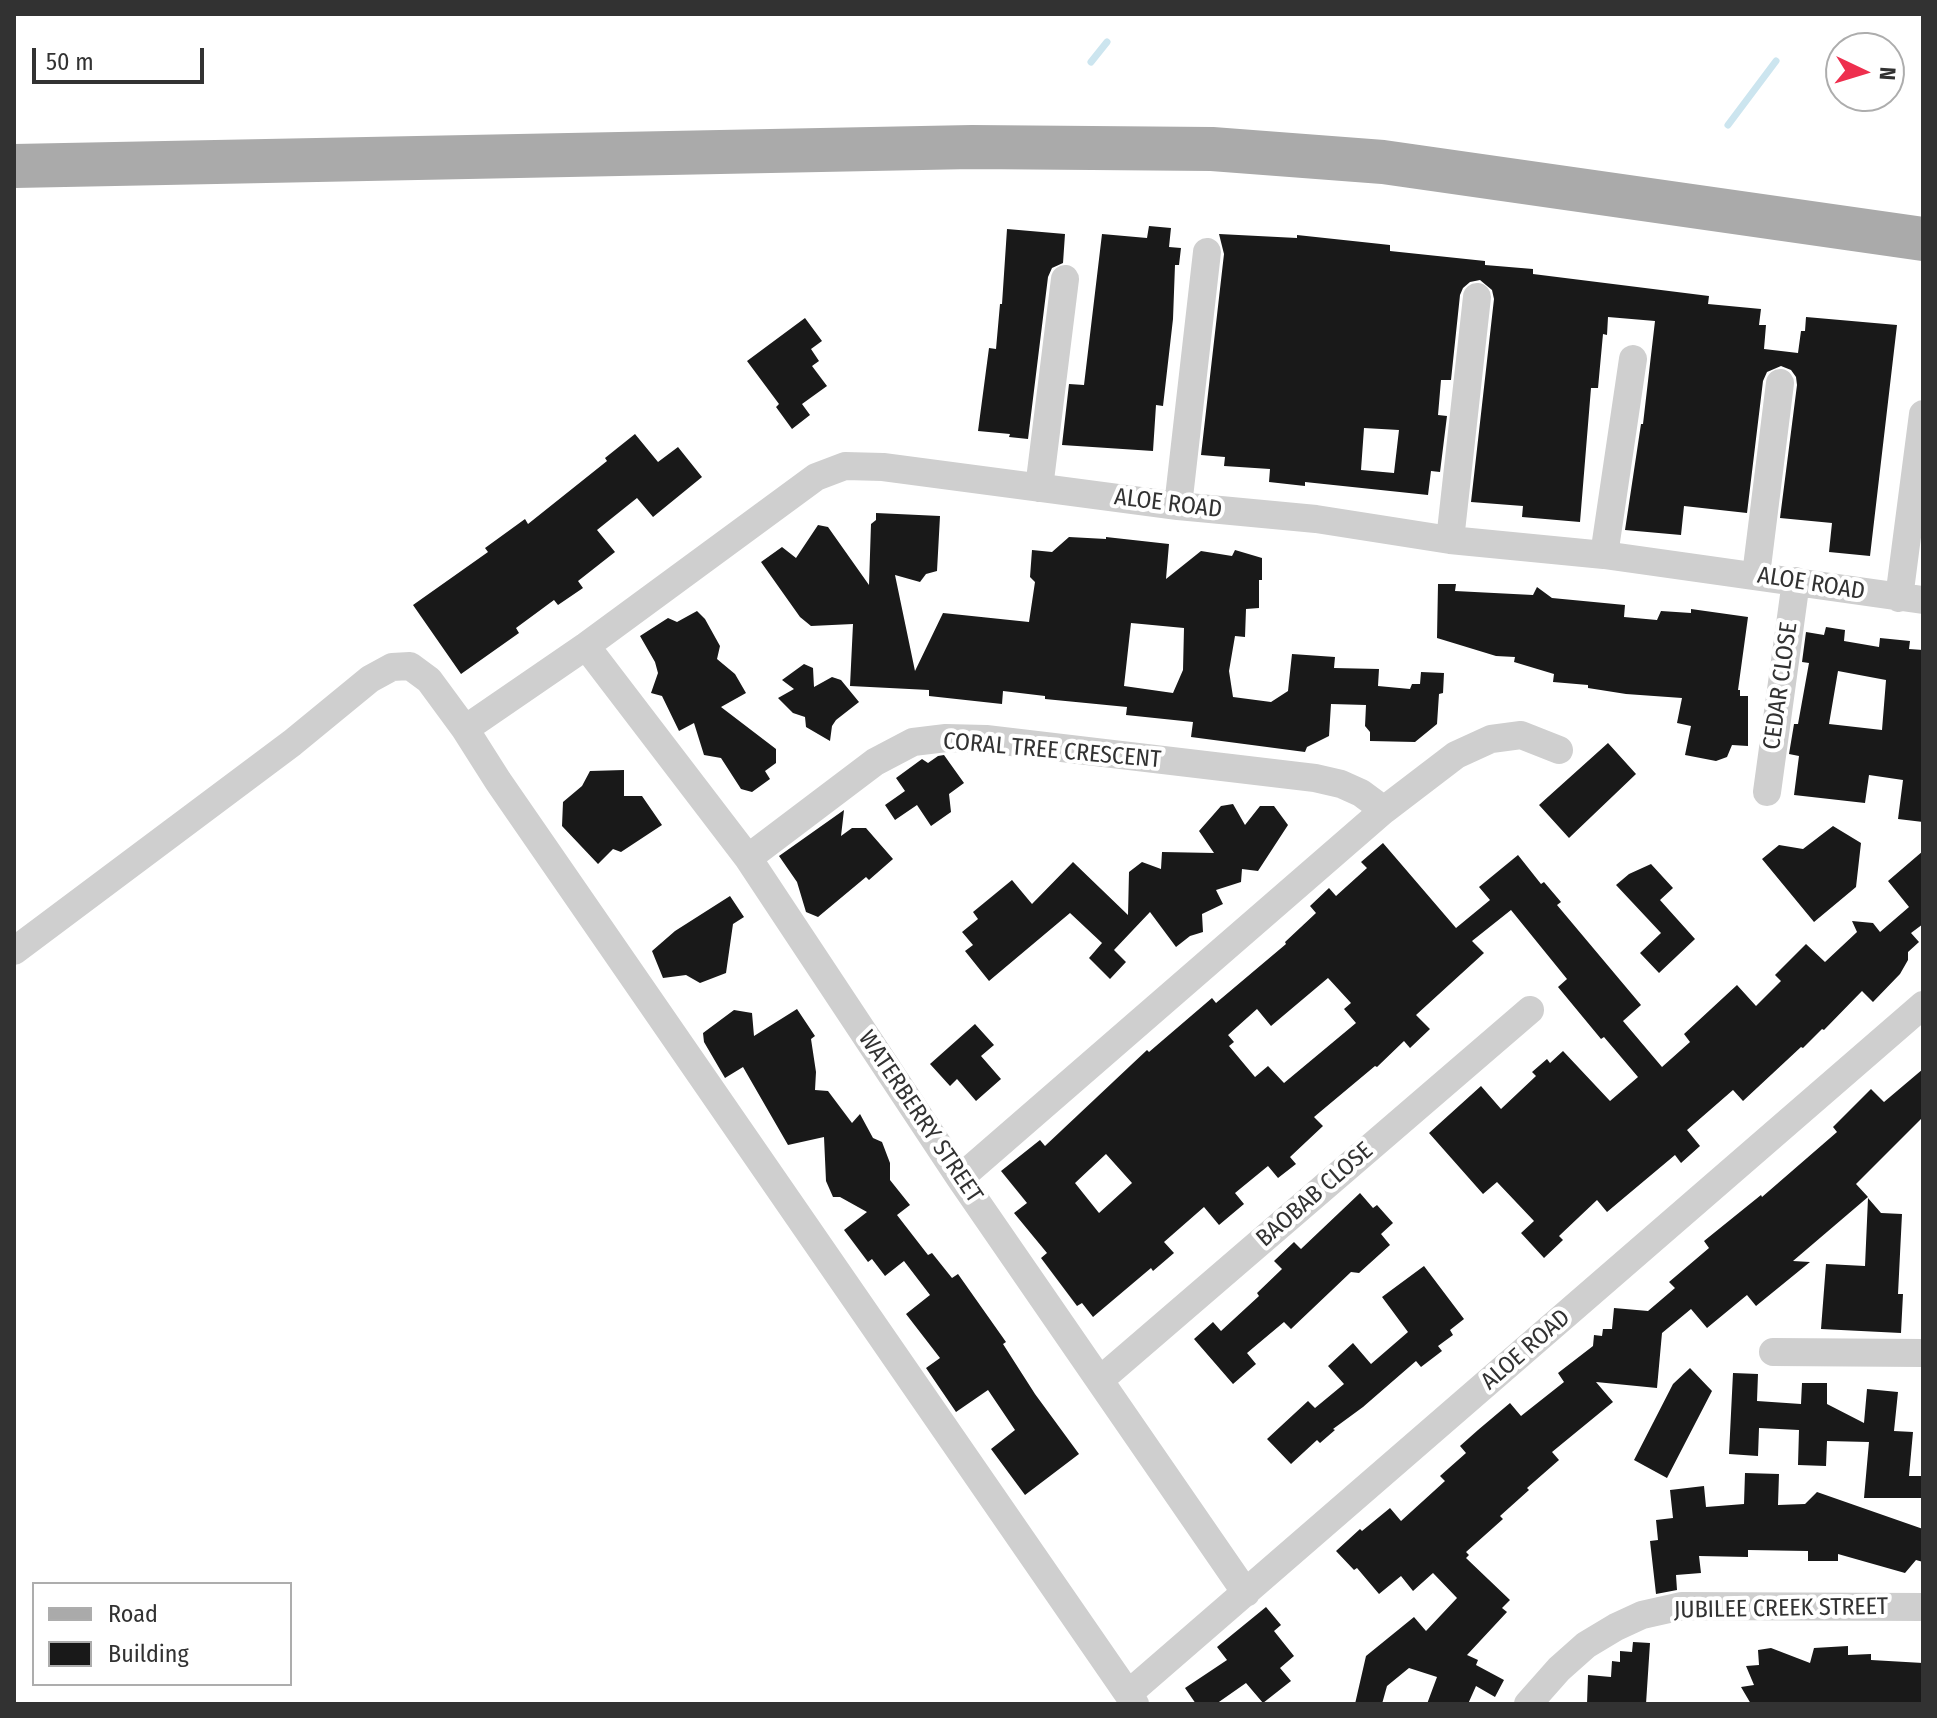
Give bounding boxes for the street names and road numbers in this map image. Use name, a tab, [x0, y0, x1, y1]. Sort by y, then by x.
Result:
street label: ALOE ROAD	[1112, 483, 1224, 525]
street label: ALOE ROAD	[1755, 561, 1867, 607]
street label: CEDAR CLOSE	[1758, 620, 1804, 752]
street label: CORAL TREE CRESCENT	[942, 727, 1162, 775]
street label: WATERBERRY STREET	[852, 1025, 988, 1209]
street label: BAOBAB CLOSE	[1251, 1137, 1379, 1253]
street label: ALOE ROAD	[1476, 1304, 1576, 1396]
street label: JUBILEE CREEK STREET	[1674, 1593, 1888, 1625]

